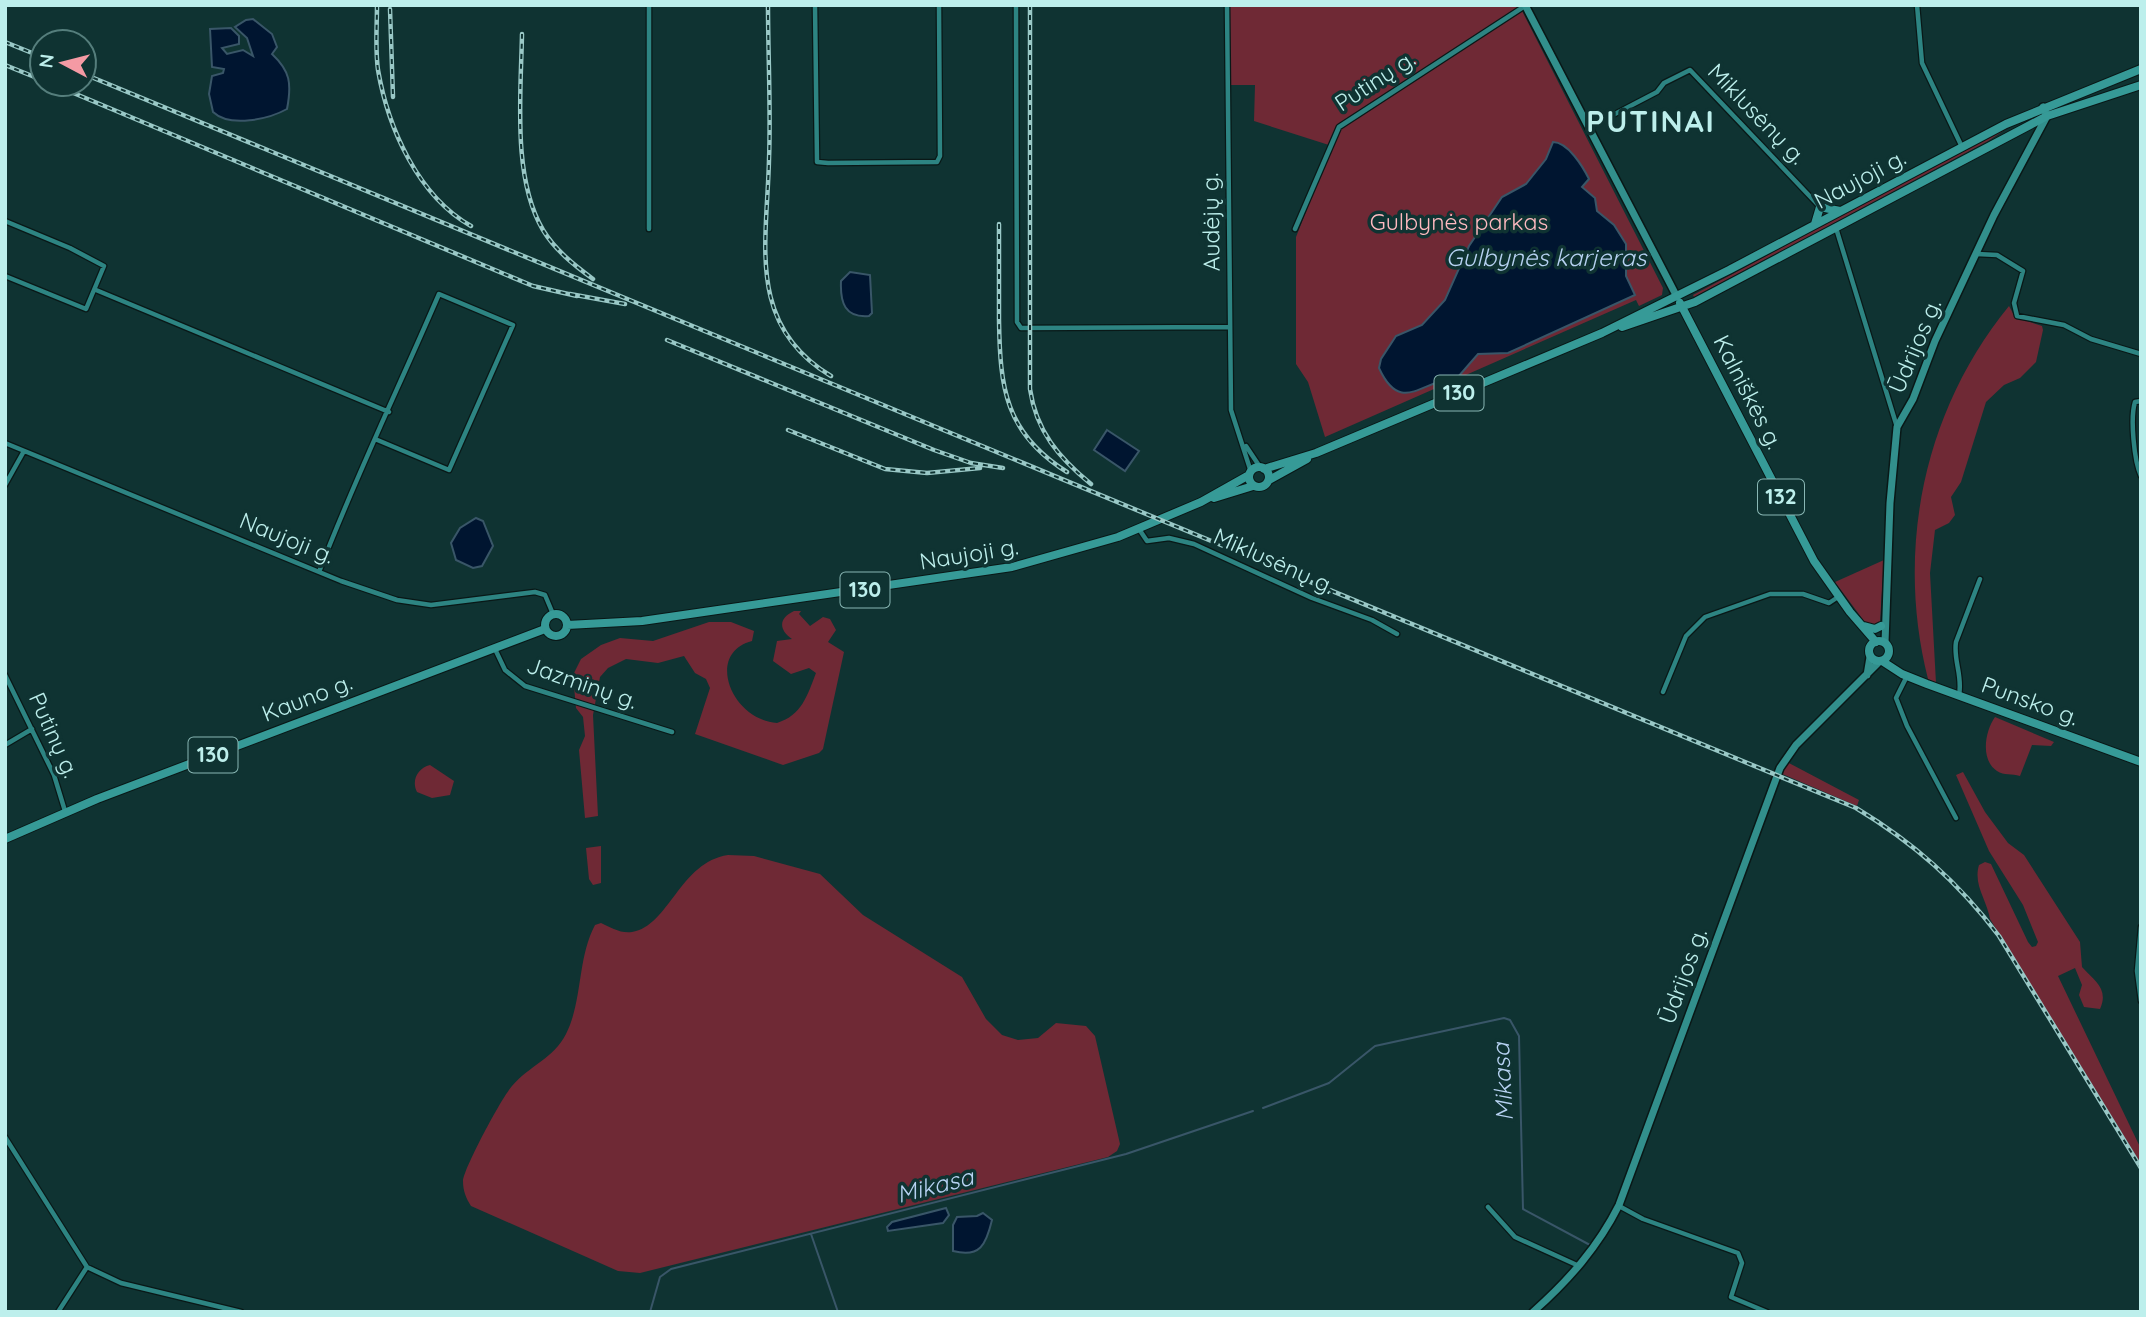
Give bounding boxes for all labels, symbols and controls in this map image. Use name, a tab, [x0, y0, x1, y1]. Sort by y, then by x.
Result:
north arrow	[28, 28, 98, 98]
street label: Putinų g.	[1329, 44, 1421, 117]
text: N	[33, 53, 59, 69]
street label: Miklusėnų g.	[1702, 57, 1813, 170]
district label: PUTINAI	[1586, 102, 1716, 140]
street label: Naujoji g.	[1809, 142, 1911, 215]
street label: Audėjų g.	[1195, 172, 1226, 272]
park label: Gulbynės parkas	[1370, 207, 1548, 236]
water label: Gulbynės karjeras	[1446, 242, 1648, 272]
street label: Ūdrijos g.	[1882, 294, 1947, 397]
street label: Kalniškės g.	[1707, 330, 1790, 454]
road number: 130	[1434, 376, 1484, 410]
road number: 132	[1758, 480, 1804, 514]
street label: Naujoji g.	[236, 505, 339, 570]
street label: Miklusėnų g.	[1209, 521, 1339, 600]
street label: Naujoji g.	[917, 531, 1020, 576]
road number: 130	[840, 572, 890, 608]
street label: Jazminų g.	[523, 650, 641, 715]
street label: Kauno g.	[258, 667, 356, 728]
street label: Punsko g.	[1978, 670, 2083, 731]
street label: Putinų g.	[23, 688, 86, 782]
road number: 130	[188, 738, 238, 772]
street label: Ūdrijos g.	[1652, 924, 1713, 1028]
water label: Mikasa	[1485, 1041, 1519, 1122]
water label: Mikasa	[893, 1161, 978, 1209]

